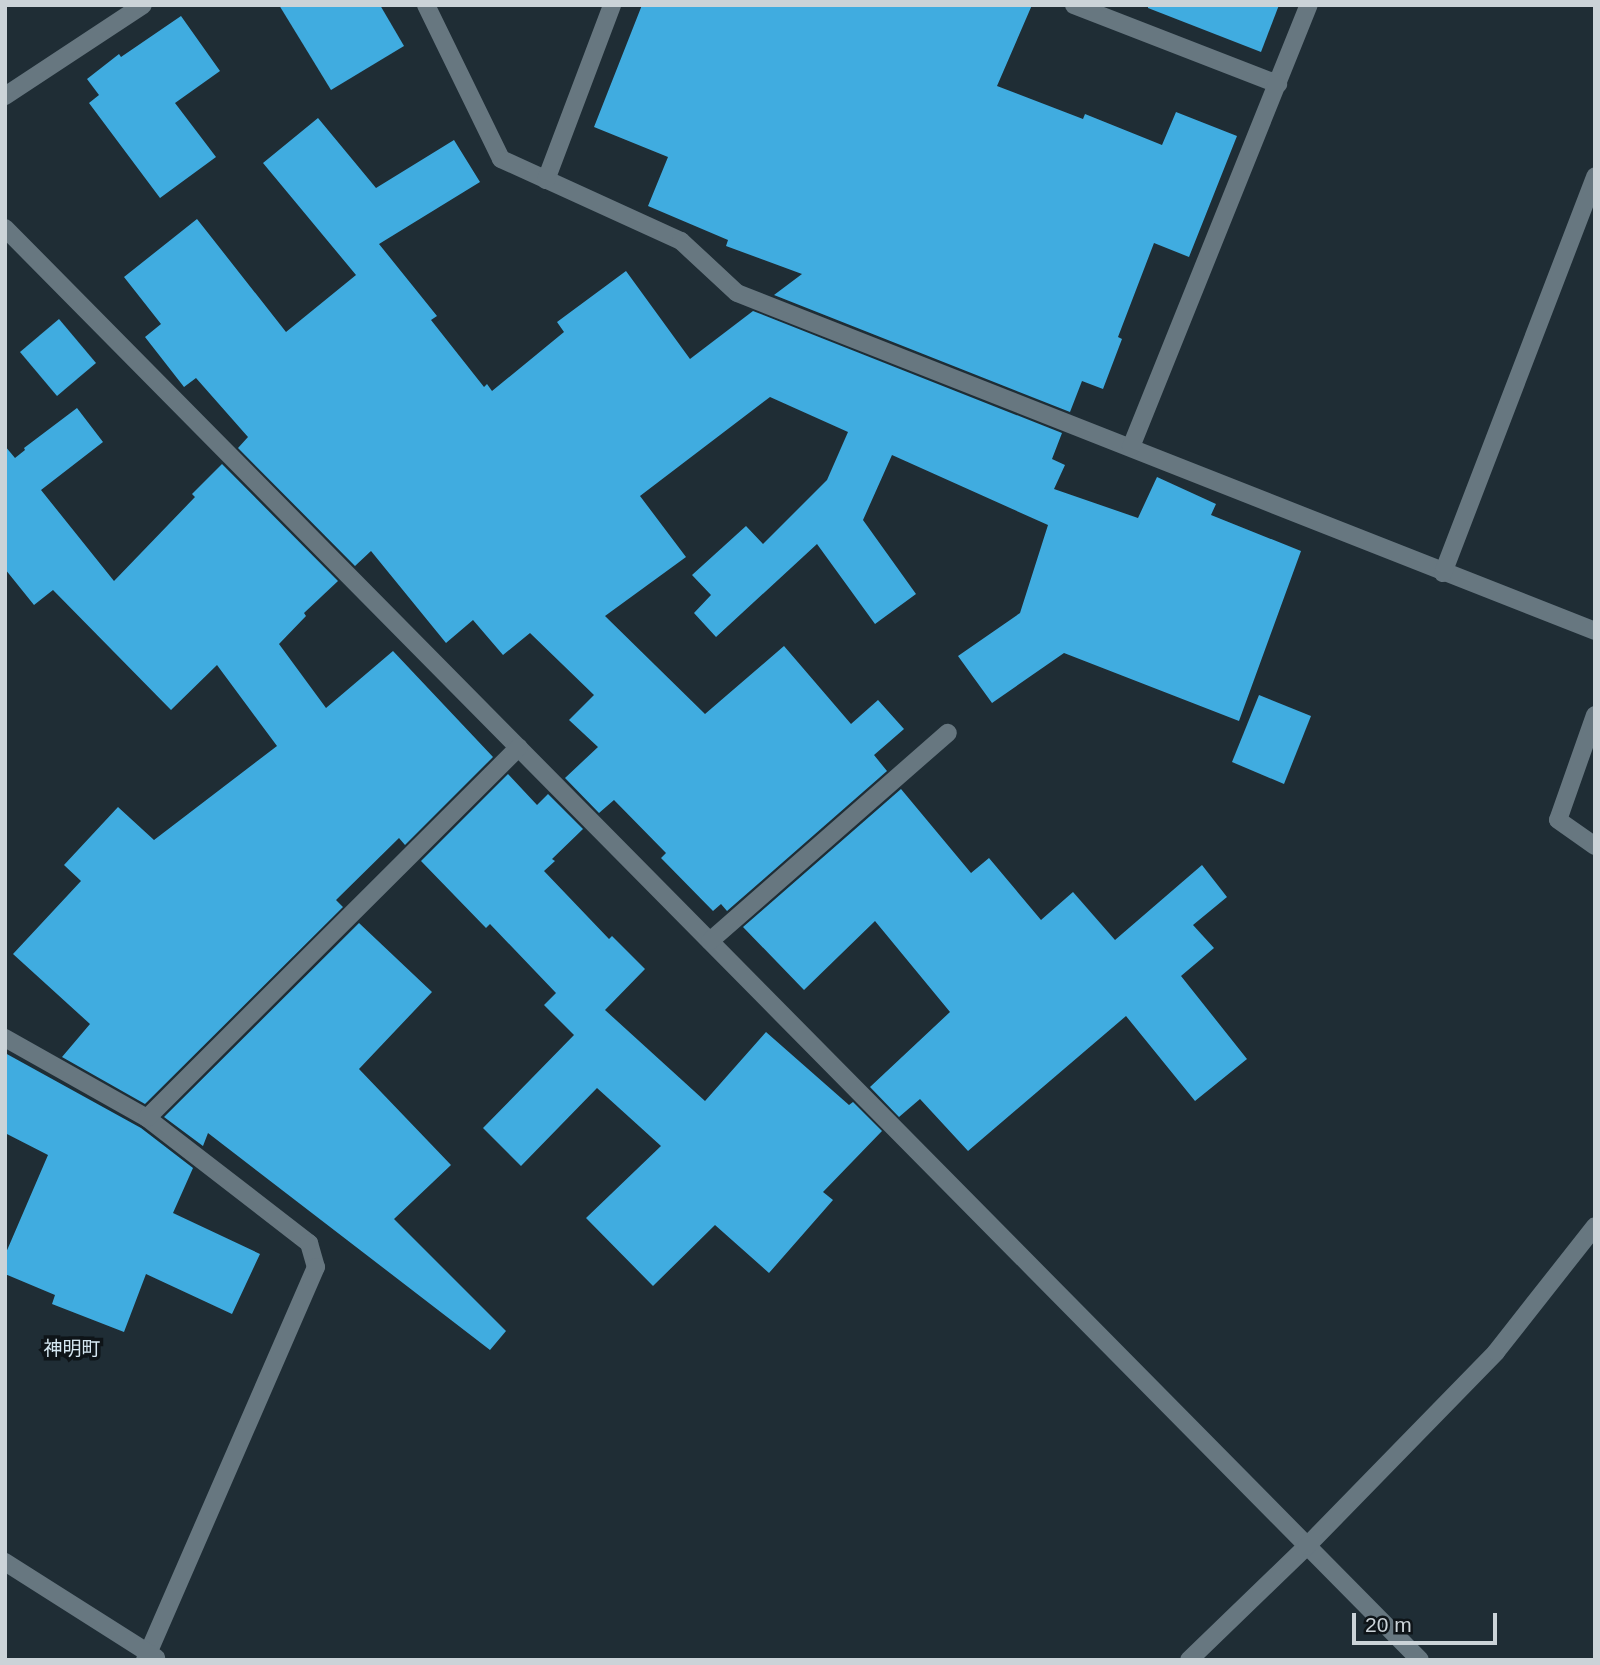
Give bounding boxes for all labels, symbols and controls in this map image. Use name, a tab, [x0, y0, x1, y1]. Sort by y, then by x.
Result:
district label: 神明町	[44, 1338, 100, 1360]
scale bar	[1355, 1598, 1500, 1642]
text: 20 m	[1365, 1613, 1412, 1636]

